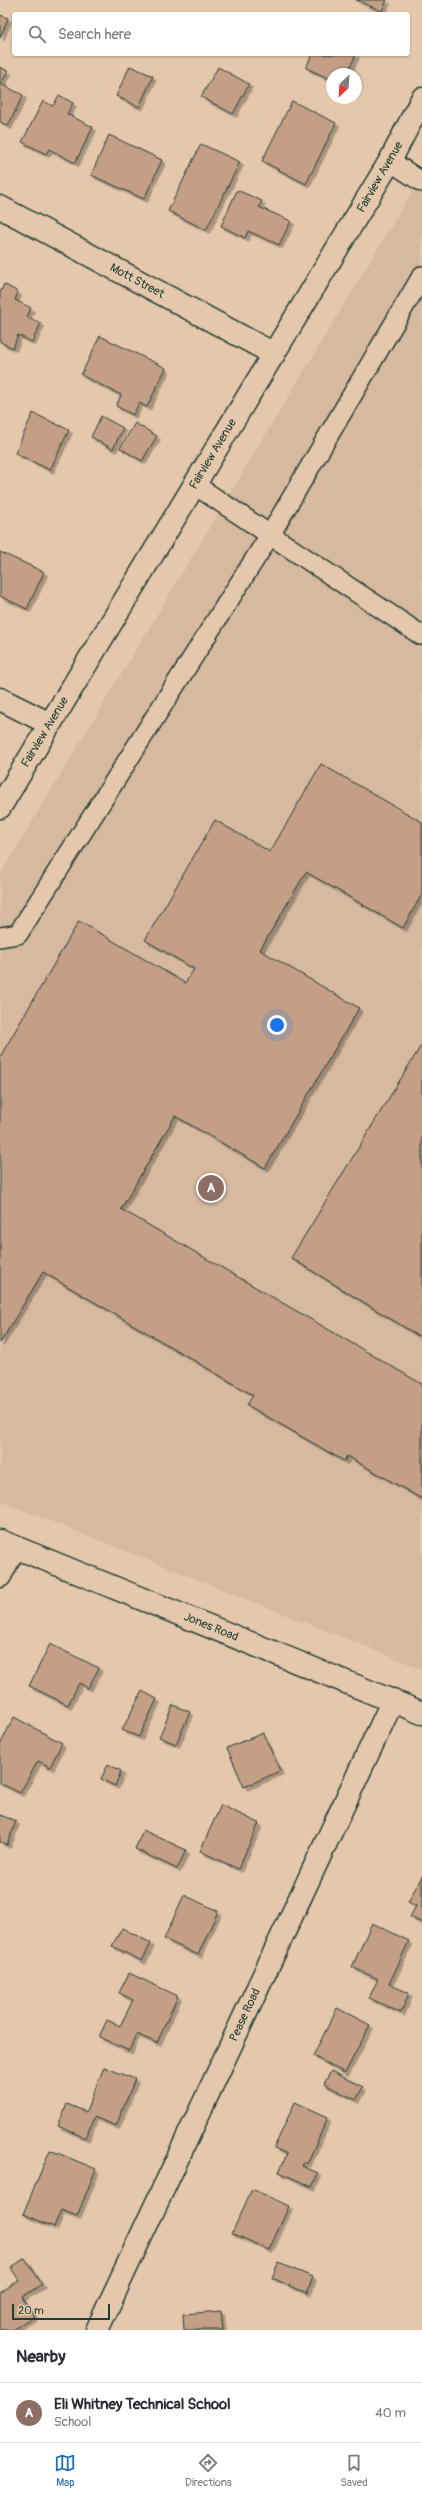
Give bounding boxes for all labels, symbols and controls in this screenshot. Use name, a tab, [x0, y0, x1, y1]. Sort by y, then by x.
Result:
search box	[12, 12, 410, 56]
icon: search	[26, 23, 48, 45]
text: Search here	[58, 25, 131, 44]
north arrow	[326, 68, 362, 104]
street label: Fairview Avenue	[354, 139, 406, 215]
street label: Mott Street	[107, 260, 167, 302]
street label: Fairview Avenue	[186, 416, 240, 492]
street label: Fairview Avenue	[18, 694, 72, 770]
your location	[267, 1015, 287, 1035]
pin: A	[198, 1173, 224, 1203]
street label: Jones Road	[181, 1609, 241, 1645]
street label: Pease Road	[226, 1986, 264, 2044]
scale bar	[12, 2302, 110, 2321]
text: 20 m	[18, 2304, 44, 2317]
text: Nearby	[16, 2346, 65, 2367]
text: Eli Whitney Technical School	[54, 2395, 231, 2414]
text: A	[25, 2405, 33, 2421]
text: 40 m	[375, 2405, 406, 2421]
text: School	[54, 2414, 91, 2430]
tab: Map	[54, 2452, 76, 2489]
tab: Directions	[185, 2452, 232, 2489]
tab: Saved	[340, 2452, 368, 2489]

